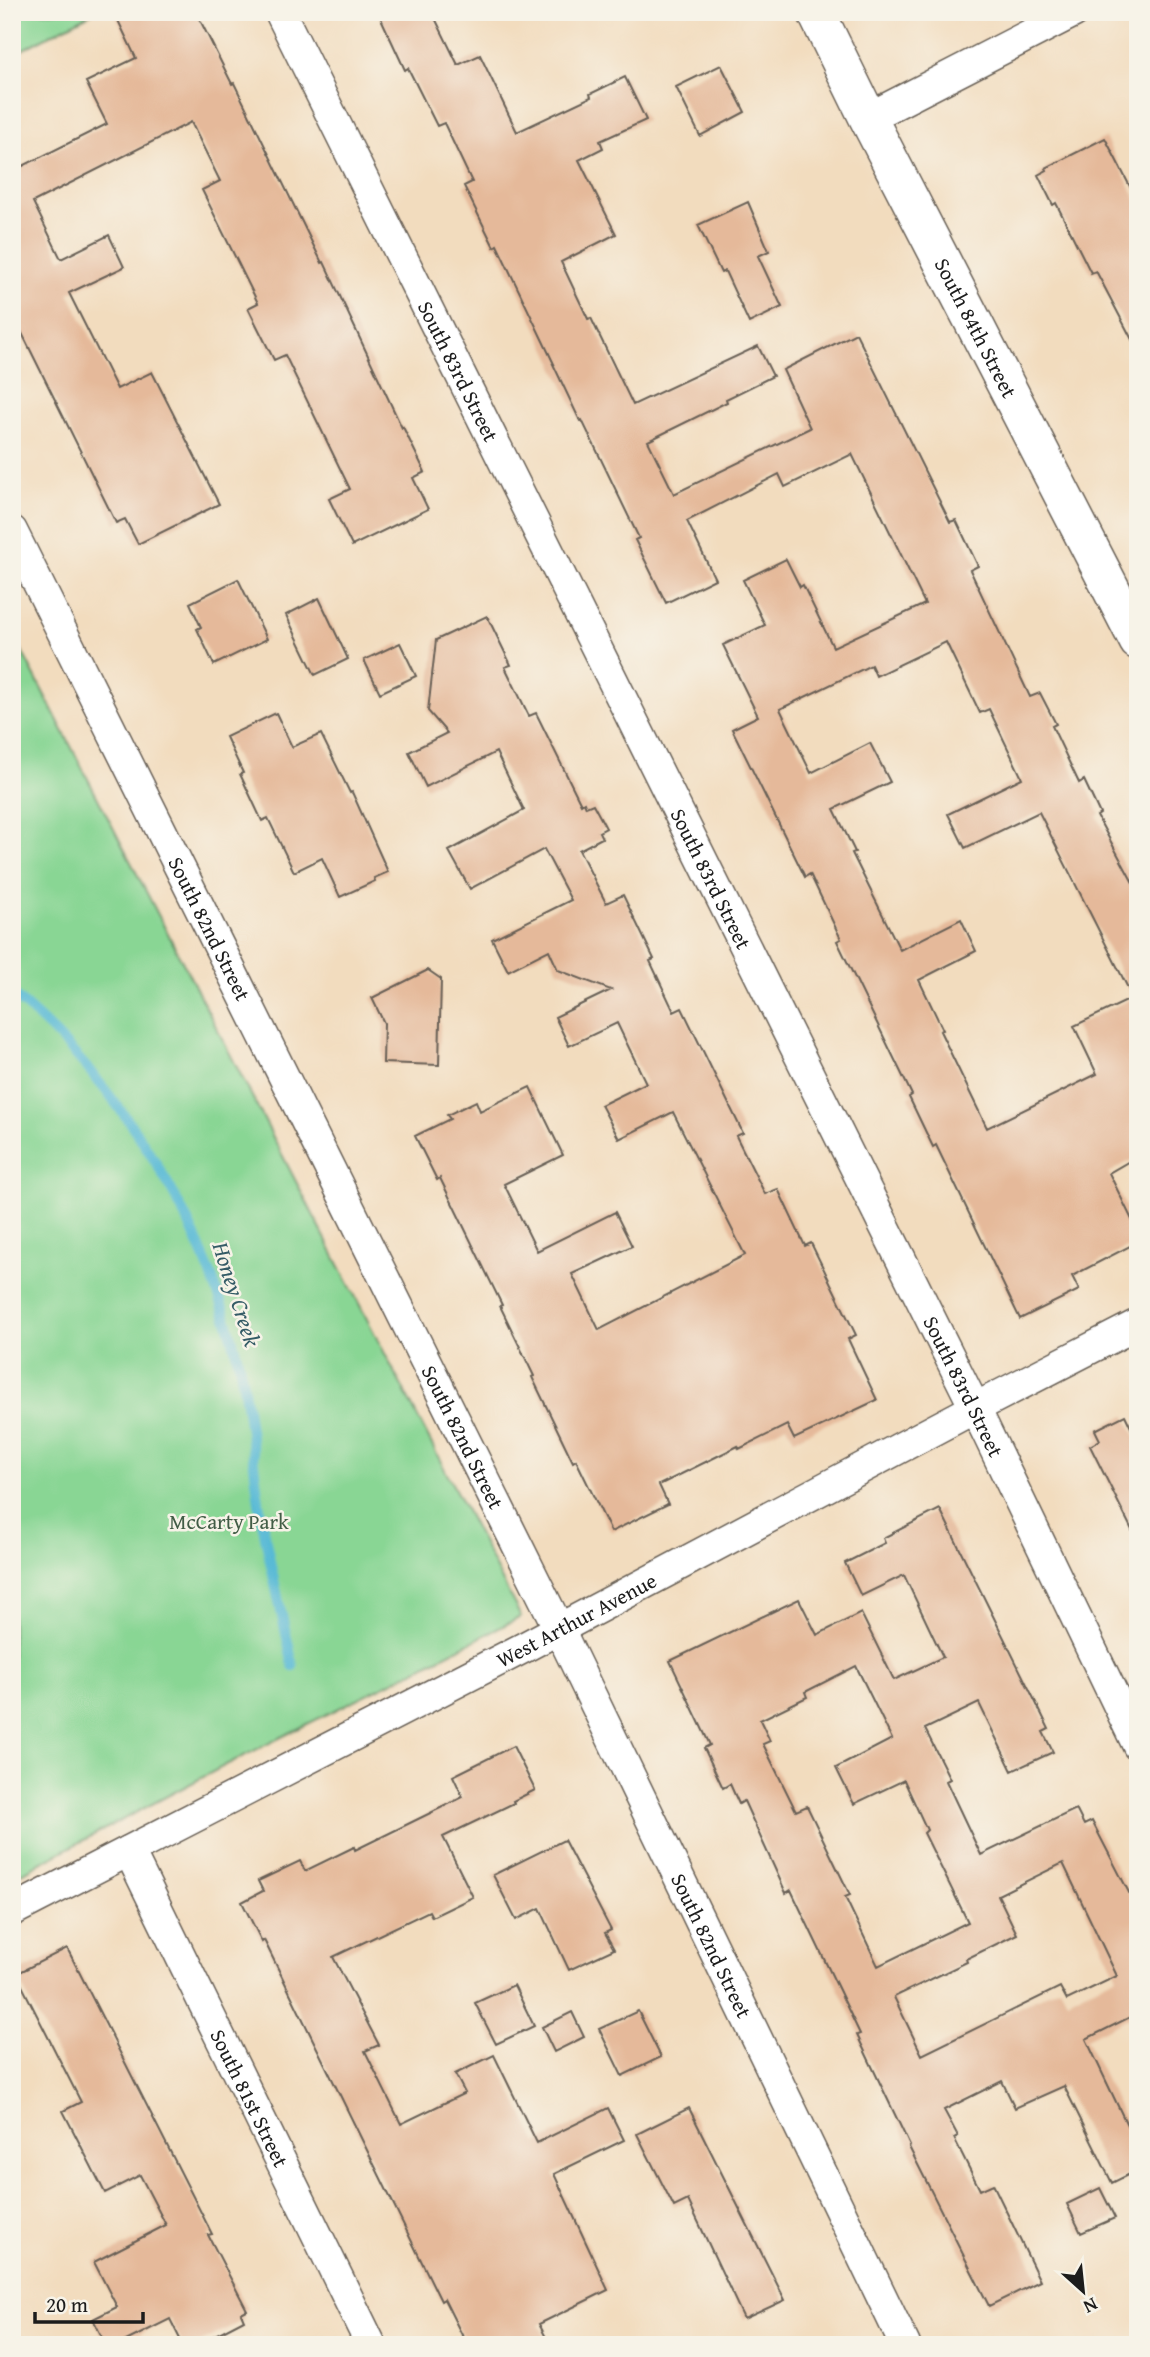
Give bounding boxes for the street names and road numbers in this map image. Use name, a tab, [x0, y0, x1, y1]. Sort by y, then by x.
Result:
street label: South 84th Street	[927, 252, 1025, 403]
street label: South 83rd Street	[411, 295, 507, 447]
street label: South 83rd Street	[663, 803, 760, 955]
street label: South 82nd Street	[161, 851, 259, 1006]
street label: South 83rd Street	[916, 1310, 1012, 1463]
street label: South 82nd Street	[414, 1360, 512, 1515]
street label: West Arthur Avenue	[491, 1564, 662, 1675]
street label: South 82nd Street	[664, 1868, 760, 2023]
street label: South 81st Street	[203, 2024, 297, 2173]

